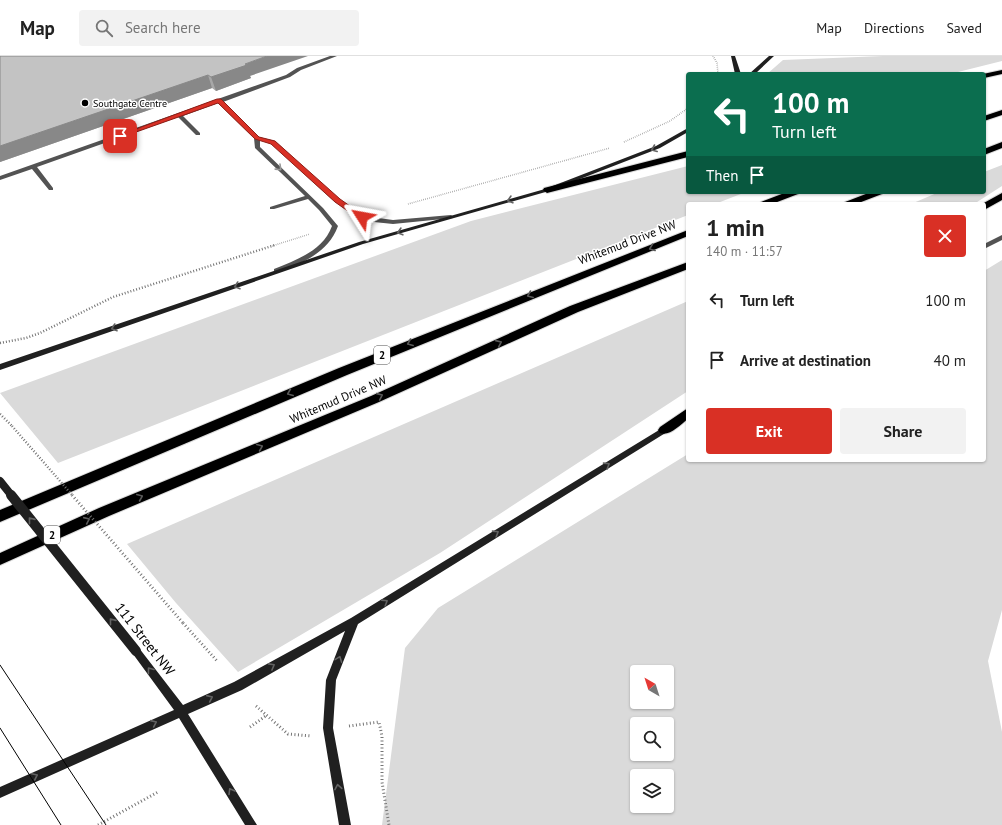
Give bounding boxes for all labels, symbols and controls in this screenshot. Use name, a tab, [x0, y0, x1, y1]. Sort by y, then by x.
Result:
search box	[79, 10, 359, 46]
text: Map	[20, 16, 55, 40]
icon: search	[93, 17, 115, 39]
text: Search here	[125, 18, 201, 37]
text: Map	[816, 19, 842, 37]
text: Directions	[864, 19, 924, 37]
text: Saved	[946, 19, 982, 37]
text: 100 m	[772, 84, 849, 121]
icon: left	[706, 88, 758, 140]
place label: Southgate Centre	[93, 97, 167, 110]
marker: Southgate Centre	[80, 98, 90, 108]
pin	[103, 119, 137, 153]
text: Turn left	[772, 120, 837, 143]
icon: arrive	[109, 125, 131, 147]
one-way arrow	[650, 144, 657, 152]
one-way arrow	[274, 163, 282, 171]
icon: arrive	[746, 164, 768, 186]
text: Then	[706, 166, 738, 185]
position arrow	[341, 196, 383, 238]
one-way arrow	[506, 196, 513, 204]
text: 1 min	[706, 212, 765, 243]
button: close	[924, 215, 966, 257]
street label: Whitemud Drive NW	[576, 216, 678, 268]
one-way arrow	[397, 227, 404, 236]
one-way arrow	[648, 243, 655, 251]
text: 140 m · 11:57	[706, 243, 783, 260]
one-way arrow	[233, 281, 240, 290]
icon: left	[706, 289, 728, 311]
one-way arrow	[527, 290, 534, 298]
text: Turn left	[740, 291, 794, 310]
text: 100 m	[925, 291, 966, 310]
one-way arrow	[110, 323, 117, 331]
one-way arrow	[406, 339, 413, 347]
one-way arrow	[494, 340, 502, 348]
road number: 2	[374, 346, 390, 364]
icon: arrive	[706, 349, 728, 371]
text: Arrive at destination	[740, 351, 871, 370]
text: 40 m	[933, 351, 966, 370]
street label: Whitemud Drive NW	[287, 372, 389, 426]
one-way arrow	[286, 388, 294, 396]
one-way arrow	[376, 393, 383, 401]
button: Exit	[706, 408, 832, 454]
button: Share	[840, 408, 966, 454]
one-way arrow	[256, 444, 264, 452]
one-way arrow	[602, 463, 609, 470]
one-way arrow	[136, 494, 144, 502]
one-way arrow	[28, 517, 35, 524]
one-way arrow	[82, 517, 90, 525]
road number: 2	[44, 526, 60, 544]
one-way arrow	[492, 531, 499, 538]
street label: 111 Street NW	[111, 599, 179, 679]
one-way arrow	[381, 599, 388, 606]
one-way arrow	[110, 618, 117, 625]
one-way arrow	[335, 656, 343, 663]
one-way arrow	[268, 664, 276, 671]
north arrow	[630, 665, 674, 709]
map controls	[630, 665, 674, 813]
one-way arrow	[148, 668, 155, 675]
one-way arrow	[206, 695, 213, 703]
button: search	[630, 717, 674, 761]
one-way arrow	[150, 720, 157, 728]
button: layers	[630, 769, 674, 813]
one-way arrow	[31, 773, 39, 781]
one-way arrow	[334, 784, 343, 790]
one-way arrow	[228, 788, 236, 795]

